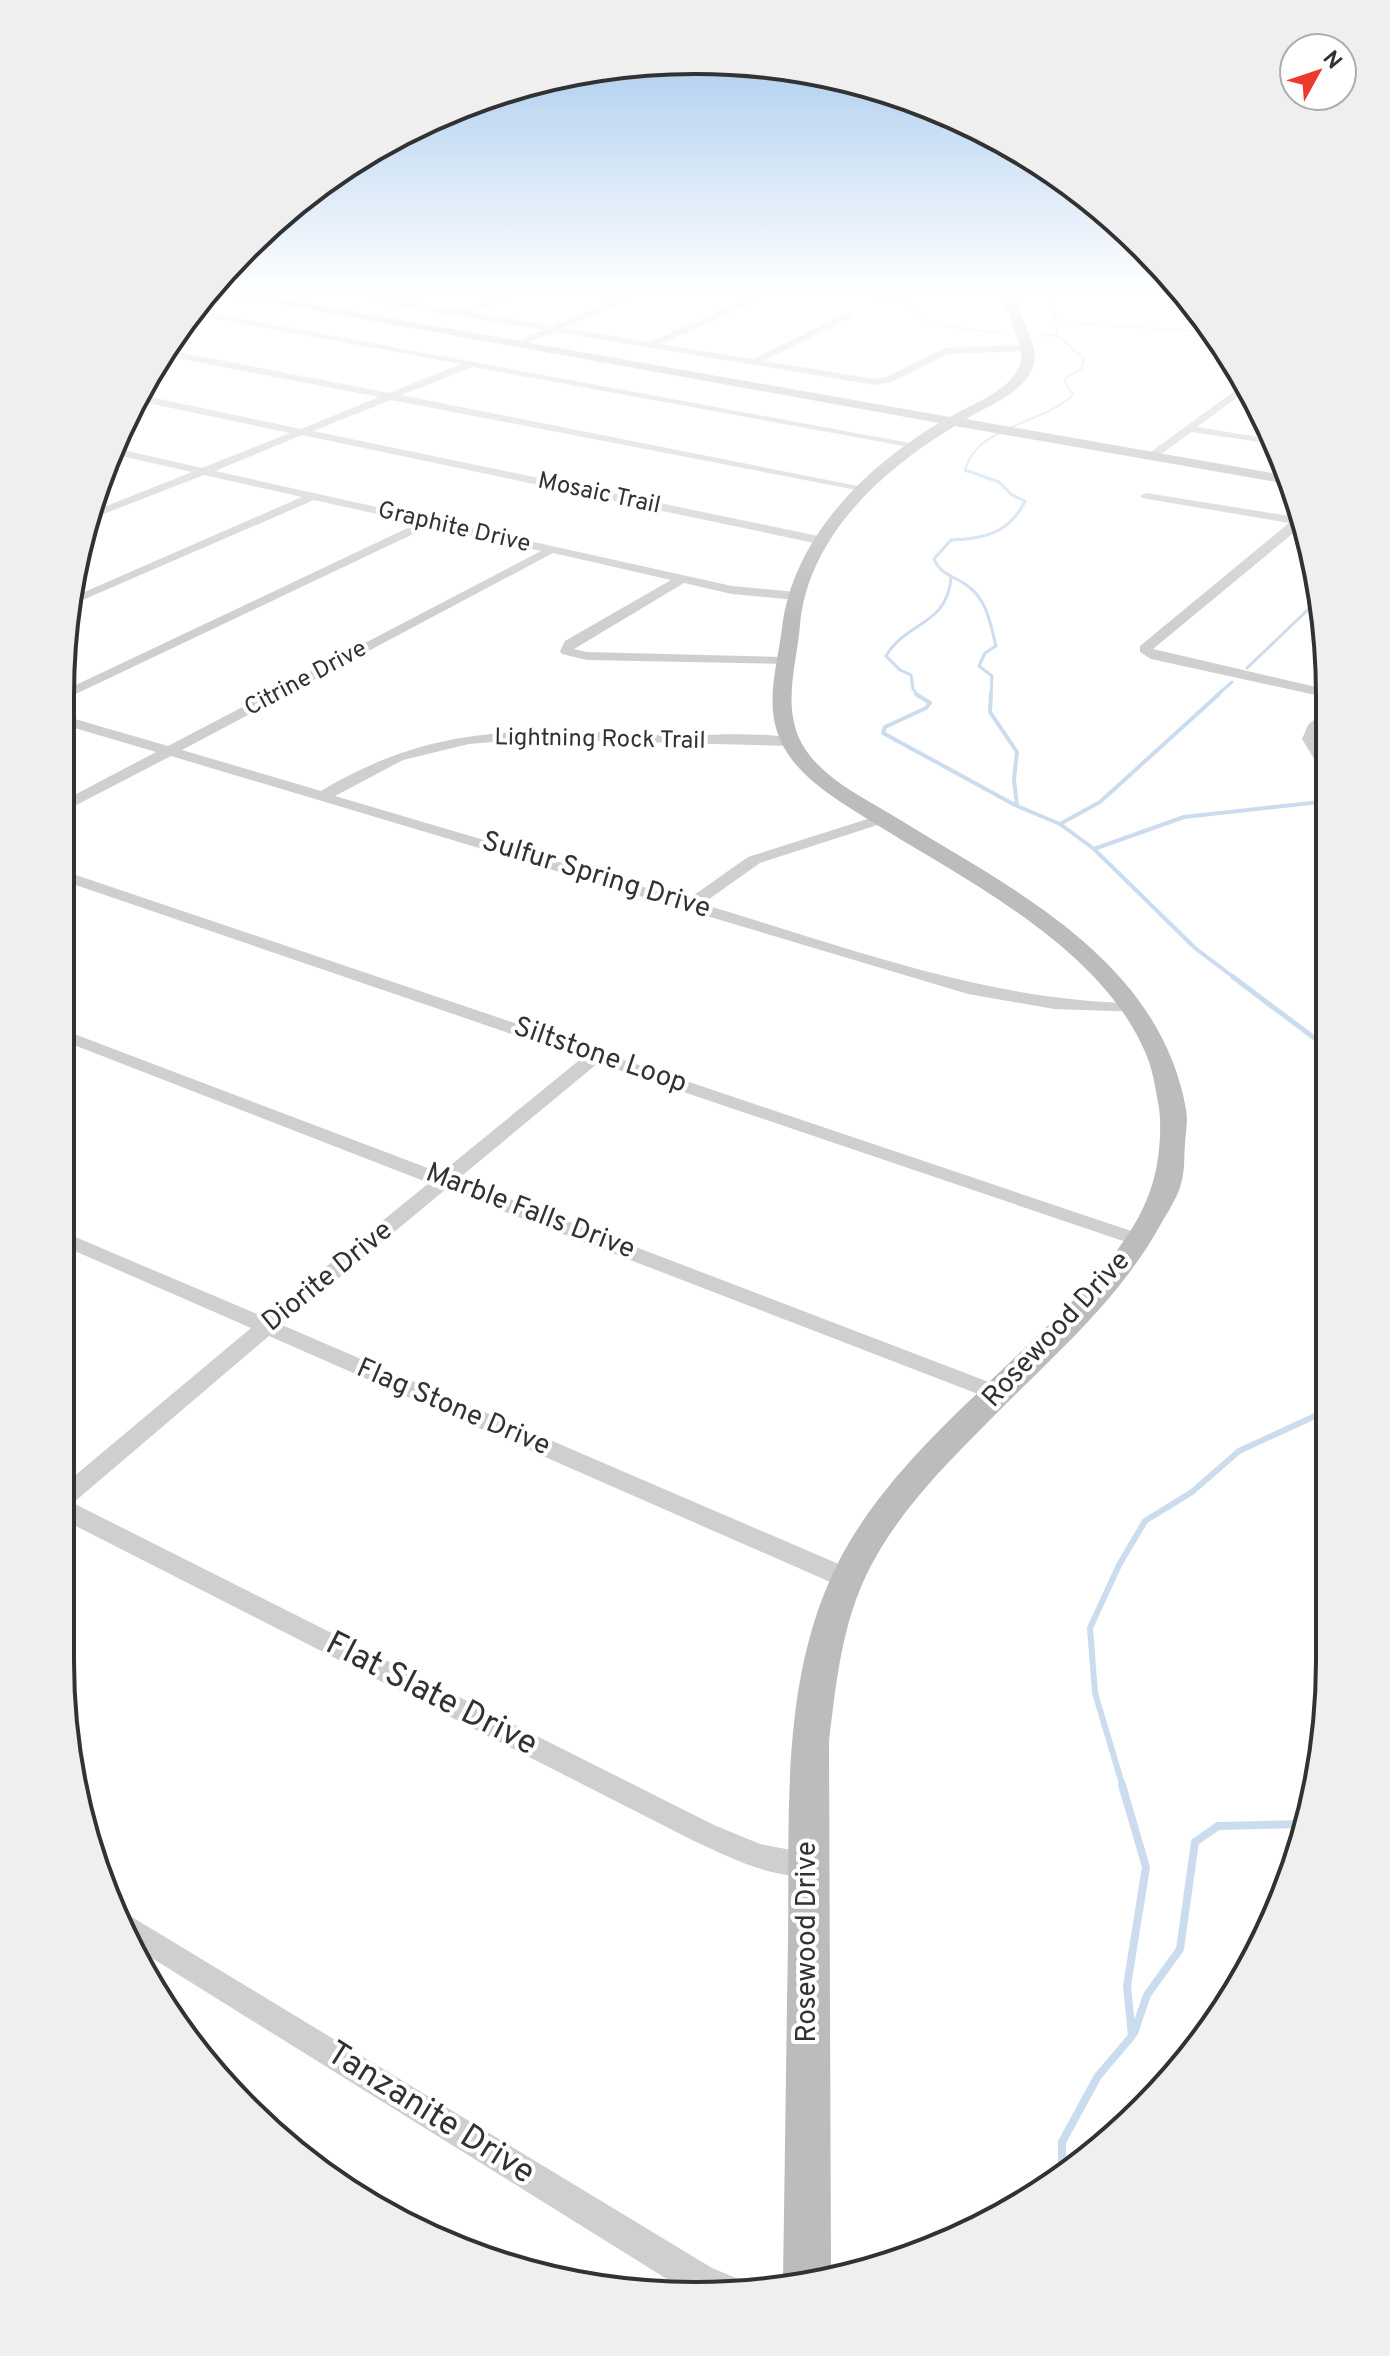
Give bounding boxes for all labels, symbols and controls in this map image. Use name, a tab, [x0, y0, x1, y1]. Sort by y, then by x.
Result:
north arrow	[1278, 32, 1358, 112]
text: N	[1316, 46, 1347, 75]
street label: Mosaic Trail	[535, 466, 663, 522]
street label: Graphite Drive	[375, 496, 533, 560]
street label: Citrine Drive	[240, 634, 372, 724]
street label: Lightning Rock Trail	[494, 723, 706, 757]
street label: Sulfur Spring Drive	[477, 824, 715, 928]
street label: Siltstone Loop	[509, 1010, 691, 1102]
street label: Marble Falls Drive	[420, 1156, 640, 1268]
street label: Diorite Drive	[255, 1213, 401, 1341]
street label: Rosewood Drive	[975, 1244, 1139, 1416]
street label: Flag Stone Drive	[351, 1351, 555, 1465]
street label: Flat Slate Drive	[318, 1623, 544, 1767]
street label: Rosewood Drive	[790, 1841, 826, 2043]
street label: Tanzanite Drive	[318, 2033, 542, 2195]

